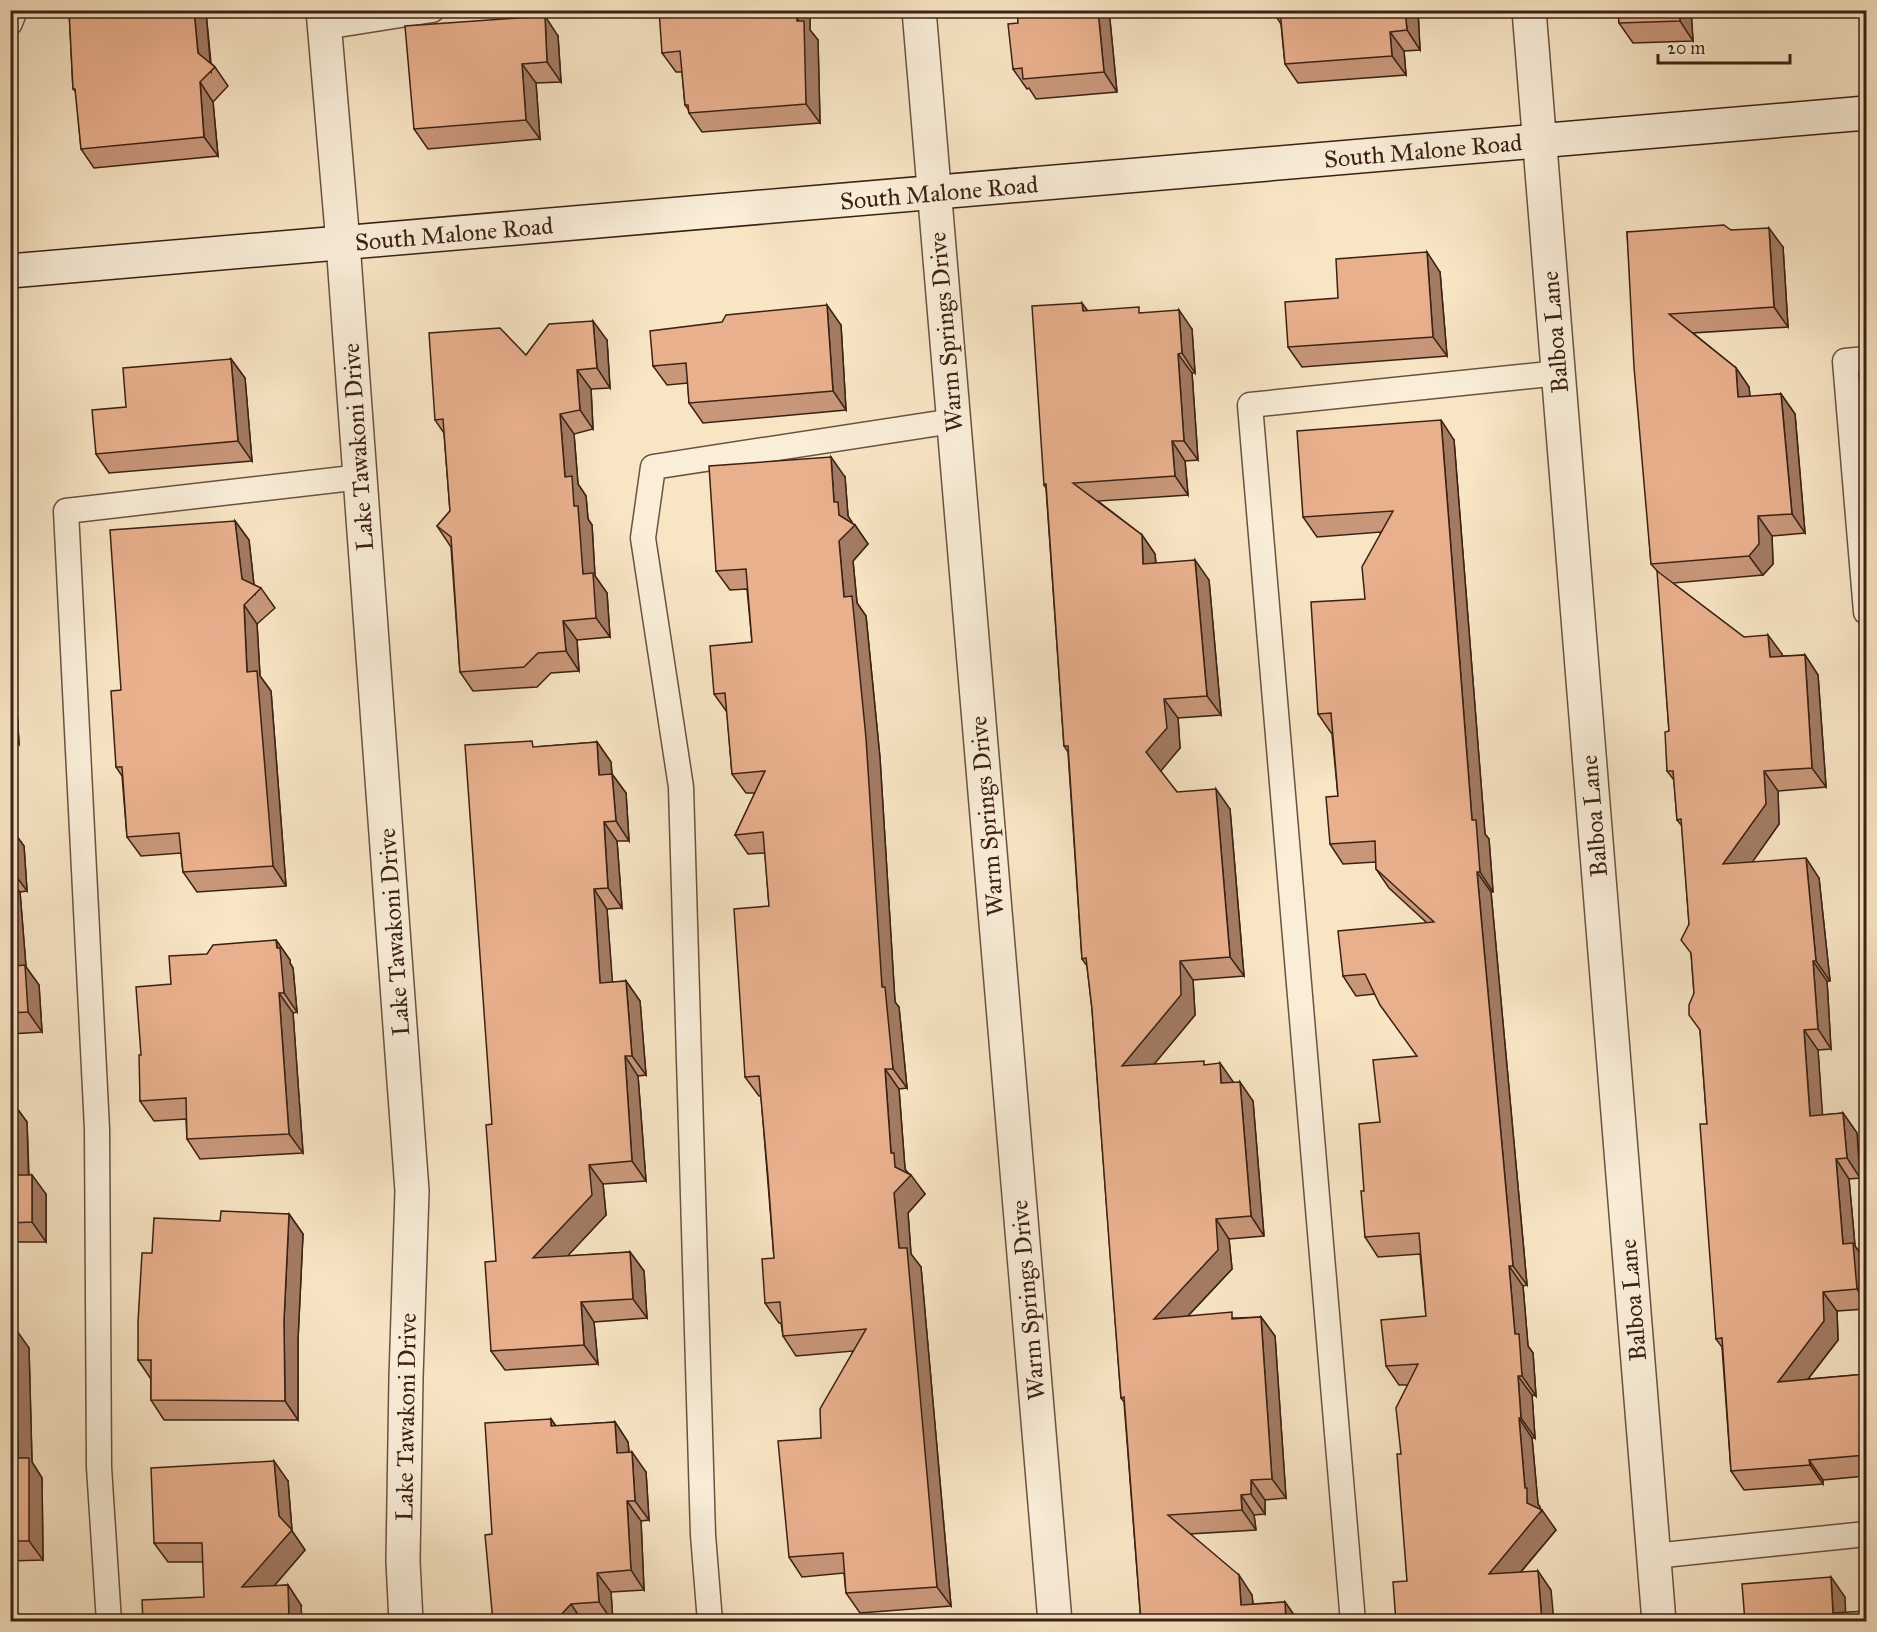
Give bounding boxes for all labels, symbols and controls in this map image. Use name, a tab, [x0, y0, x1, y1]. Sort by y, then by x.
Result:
scale bar	[1658, 27, 1790, 65]
text: 20 m	[1667, 37, 1705, 59]
street label: South Malone Road	[1323, 127, 1523, 175]
street label: South Malone Road	[839, 169, 1039, 217]
street label: South Malone Road	[354, 210, 554, 258]
street label: Warm Springs Drive	[922, 231, 970, 433]
street label: Balboa Lane	[1535, 270, 1575, 394]
street label: Lake Tawakoni Drive	[336, 342, 380, 552]
street label: Warm Springs Drive	[963, 715, 1011, 917]
street label: Balboa Lane	[1574, 754, 1614, 878]
street label: Lake Tawakoni Drive	[372, 827, 416, 1037]
street label: Warm Springs Drive	[1004, 1199, 1052, 1401]
street label: Balboa Lane	[1613, 1238, 1653, 1362]
street label: Lake Tawakoni Drive	[389, 1313, 423, 1521]

